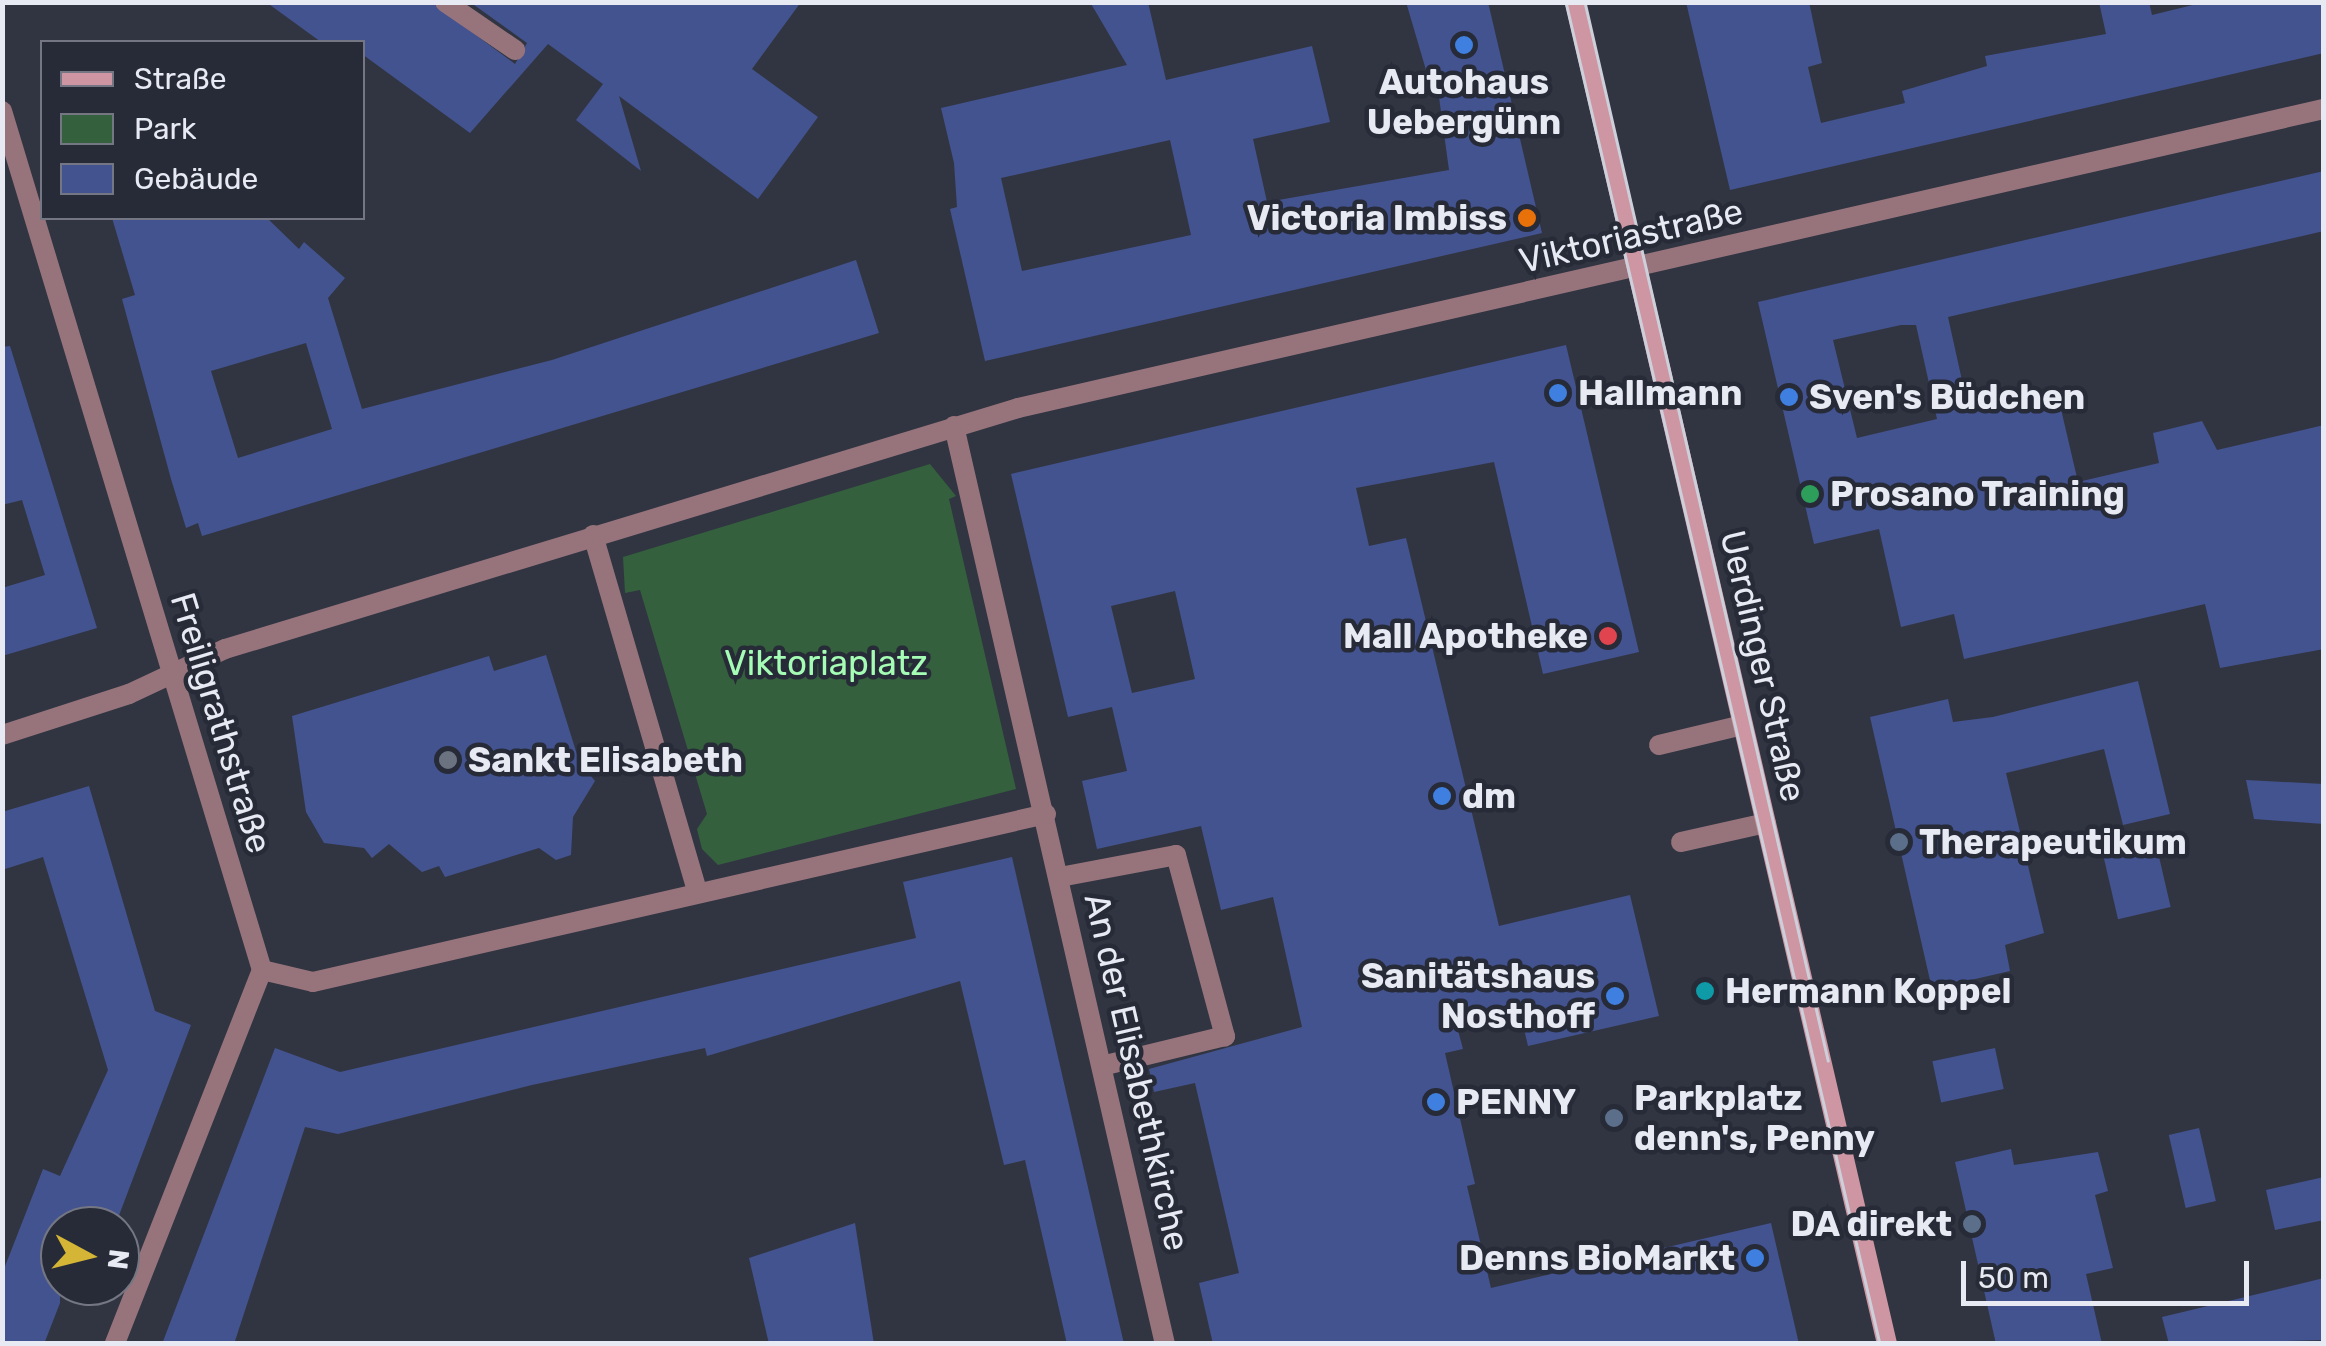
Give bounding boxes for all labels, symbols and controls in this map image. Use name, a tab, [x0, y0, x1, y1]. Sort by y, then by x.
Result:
marker: Autohaus Uebergünn	[1453, 34, 1475, 56]
legend	[40, 40, 365, 220]
text: Straße	[134, 61, 227, 97]
place label: Autohaus Uebergünn	[1367, 61, 1561, 143]
text: Park	[134, 111, 196, 147]
text: Gebäude	[134, 161, 258, 197]
street label: Viktoriastraße	[1515, 190, 1747, 282]
place label: Victoria Imbiss	[1247, 197, 1507, 239]
marker: Victoria Imbiss	[1516, 207, 1538, 229]
place label: Hallmann	[1578, 372, 1742, 414]
place label: Sven's Büdchen	[1809, 376, 2085, 418]
marker: Hallmann	[1547, 382, 1569, 404]
marker: Sven's Büdchen	[1778, 386, 1800, 408]
place label: Prosano Training	[1830, 473, 2126, 515]
marker: Prosano Training	[1799, 483, 1821, 505]
street label: Uerdinger Straße	[1711, 526, 1815, 806]
street label: Freiligrathstraße	[161, 588, 281, 858]
place label: Mall Apotheke	[1342, 615, 1588, 657]
marker: Mall Apotheke	[1597, 625, 1619, 647]
park label: Viktoriaplatz	[724, 642, 928, 684]
place label: Sankt Elisabeth	[468, 739, 743, 781]
marker: Sankt Elisabeth	[437, 749, 459, 771]
place label: dm	[1462, 775, 1516, 817]
marker: dm	[1431, 785, 1453, 807]
place label: Therapeutikum	[1919, 821, 2187, 863]
marker: Therapeutikum	[1888, 831, 1910, 853]
street label: An der Elisabethkirche	[1075, 889, 1199, 1255]
place label: Sanitätshaus Nosthoff	[1361, 955, 1595, 1037]
place label: Hermann Koppel	[1725, 970, 2011, 1012]
marker: Hermann Koppel	[1694, 980, 1716, 1002]
marker: Sanitätshaus Nosthoff	[1604, 985, 1626, 1007]
place label: Parkplatz denn's, Penny	[1634, 1077, 1875, 1159]
place label: PENNY	[1456, 1081, 1576, 1123]
marker: PENNY	[1425, 1091, 1447, 1113]
marker: Parkplatz denn's, Penny	[1603, 1107, 1625, 1129]
place label: DA direkt	[1790, 1203, 1952, 1245]
north arrow	[40, 1206, 140, 1306]
marker: DA direkt	[1961, 1213, 1983, 1235]
place label: Denns BioMarkt	[1459, 1237, 1735, 1279]
scale bar	[1966, 1241, 2254, 1303]
text: N	[101, 1247, 136, 1271]
marker: Denns BioMarkt	[1744, 1247, 1766, 1269]
text: 50 m	[1978, 1260, 2049, 1296]

